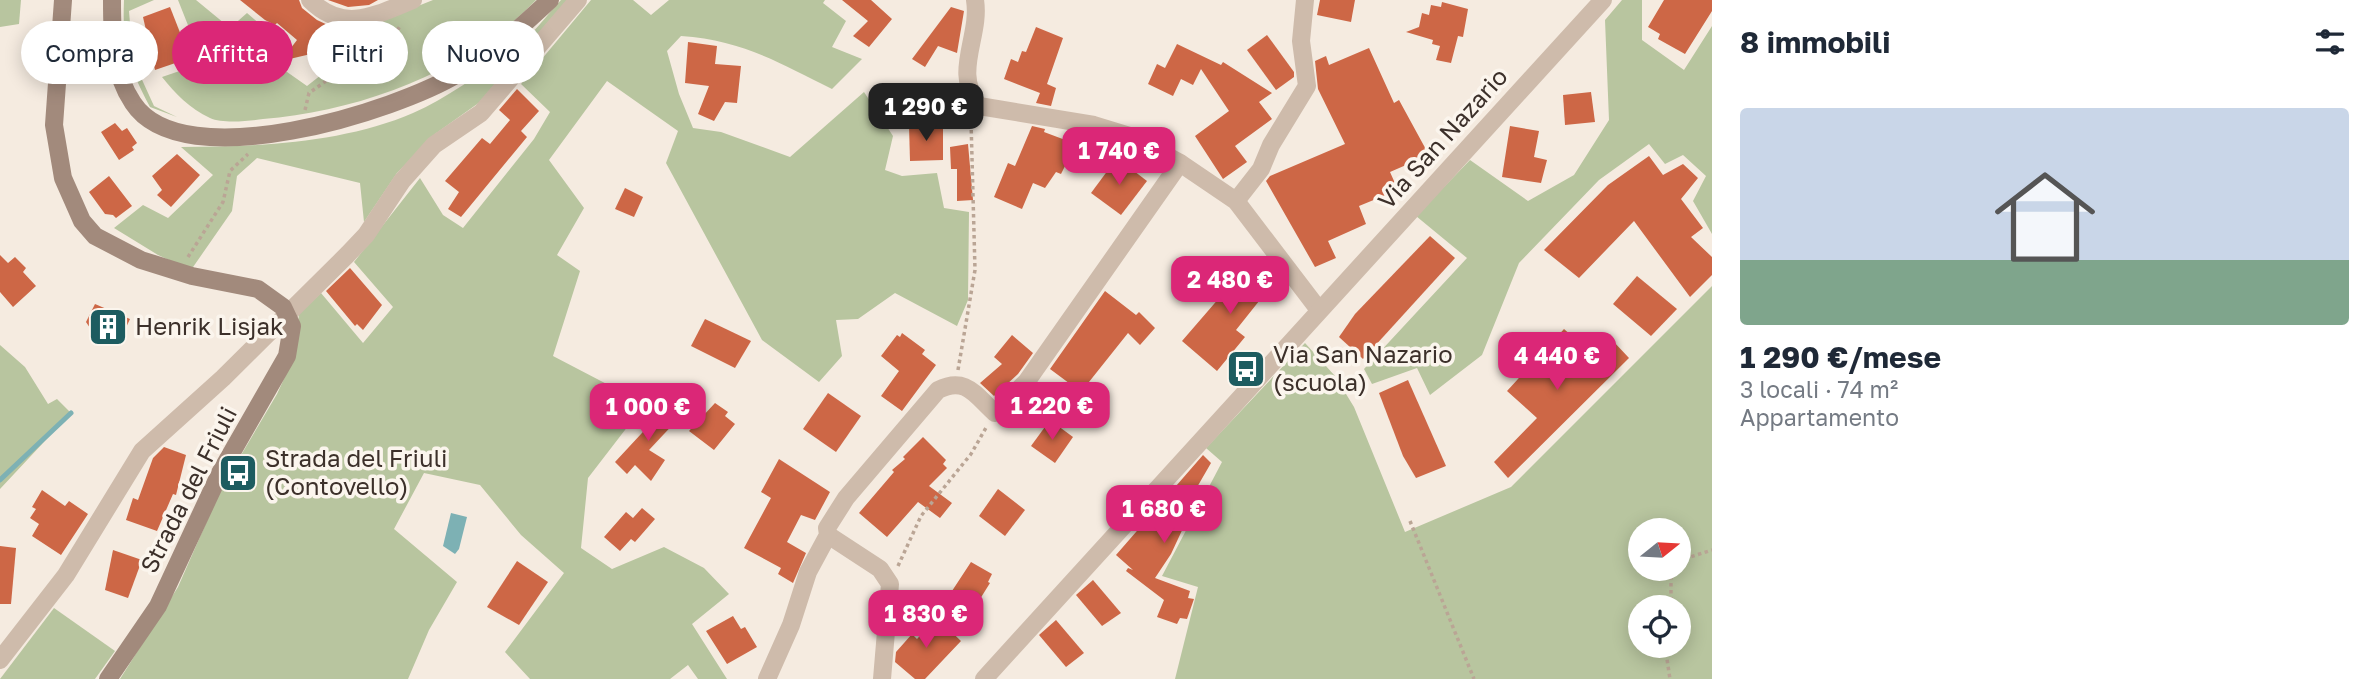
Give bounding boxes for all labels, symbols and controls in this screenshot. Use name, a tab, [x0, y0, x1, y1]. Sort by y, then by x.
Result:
chip: Compra	[21, 21, 158, 84]
chip: Affitta	[172, 21, 293, 84]
chip: Filtri	[307, 21, 408, 84]
chip: Nuovo	[422, 21, 544, 84]
icon: filters	[2311, 23, 2349, 61]
text: 8 immobili	[1740, 24, 1890, 60]
street label: Via San Nazario	[1371, 62, 1513, 214]
pin: 1 290 €	[861, 83, 991, 143]
text: 1 290 €	[884, 92, 968, 120]
pin: 1 740 €	[1054, 128, 1184, 187]
text: 1 740 €	[1078, 136, 1160, 164]
icon: home	[1982, 154, 2108, 280]
pin: 2 480 €	[1165, 256, 1295, 316]
text: 2 480 €	[1187, 265, 1273, 293]
building icon: Henrik Lisjak	[87, 306, 129, 348]
place label: Henrik Lisjak	[135, 311, 284, 340]
pin: 4 440 €	[1492, 332, 1622, 392]
place label: Via San Nazario (scuola)	[1273, 339, 1453, 396]
text: 1 290 €/mese	[1740, 339, 1941, 375]
text: 4 440 €	[1514, 341, 1600, 369]
bus stop icon: Via San Nazario (scuola)	[1225, 348, 1267, 390]
text: 3 locali · 74 m²	[1740, 375, 1898, 403]
pin: 1 220 €	[987, 382, 1117, 442]
pin: 1 000 €	[583, 384, 713, 443]
text: 1 220 €	[1011, 391, 1093, 419]
text: 1 000 €	[606, 392, 690, 420]
street label: Strada del Friuli	[133, 401, 242, 577]
text: Appartamento	[1740, 403, 1899, 431]
place label: Strada del Friuli (Contovello)	[265, 443, 448, 500]
bus stop icon: Strada del Friuli (Contovello)	[217, 452, 259, 494]
pin: 1 680 €	[1099, 486, 1229, 545]
text: 1 680 €	[1122, 494, 1206, 522]
north arrow	[1628, 518, 1690, 581]
map controls	[1628, 518, 1691, 658]
pin: 1 830 €	[861, 590, 991, 650]
button: locate	[1628, 595, 1691, 658]
text: 1 830 €	[884, 599, 968, 627]

